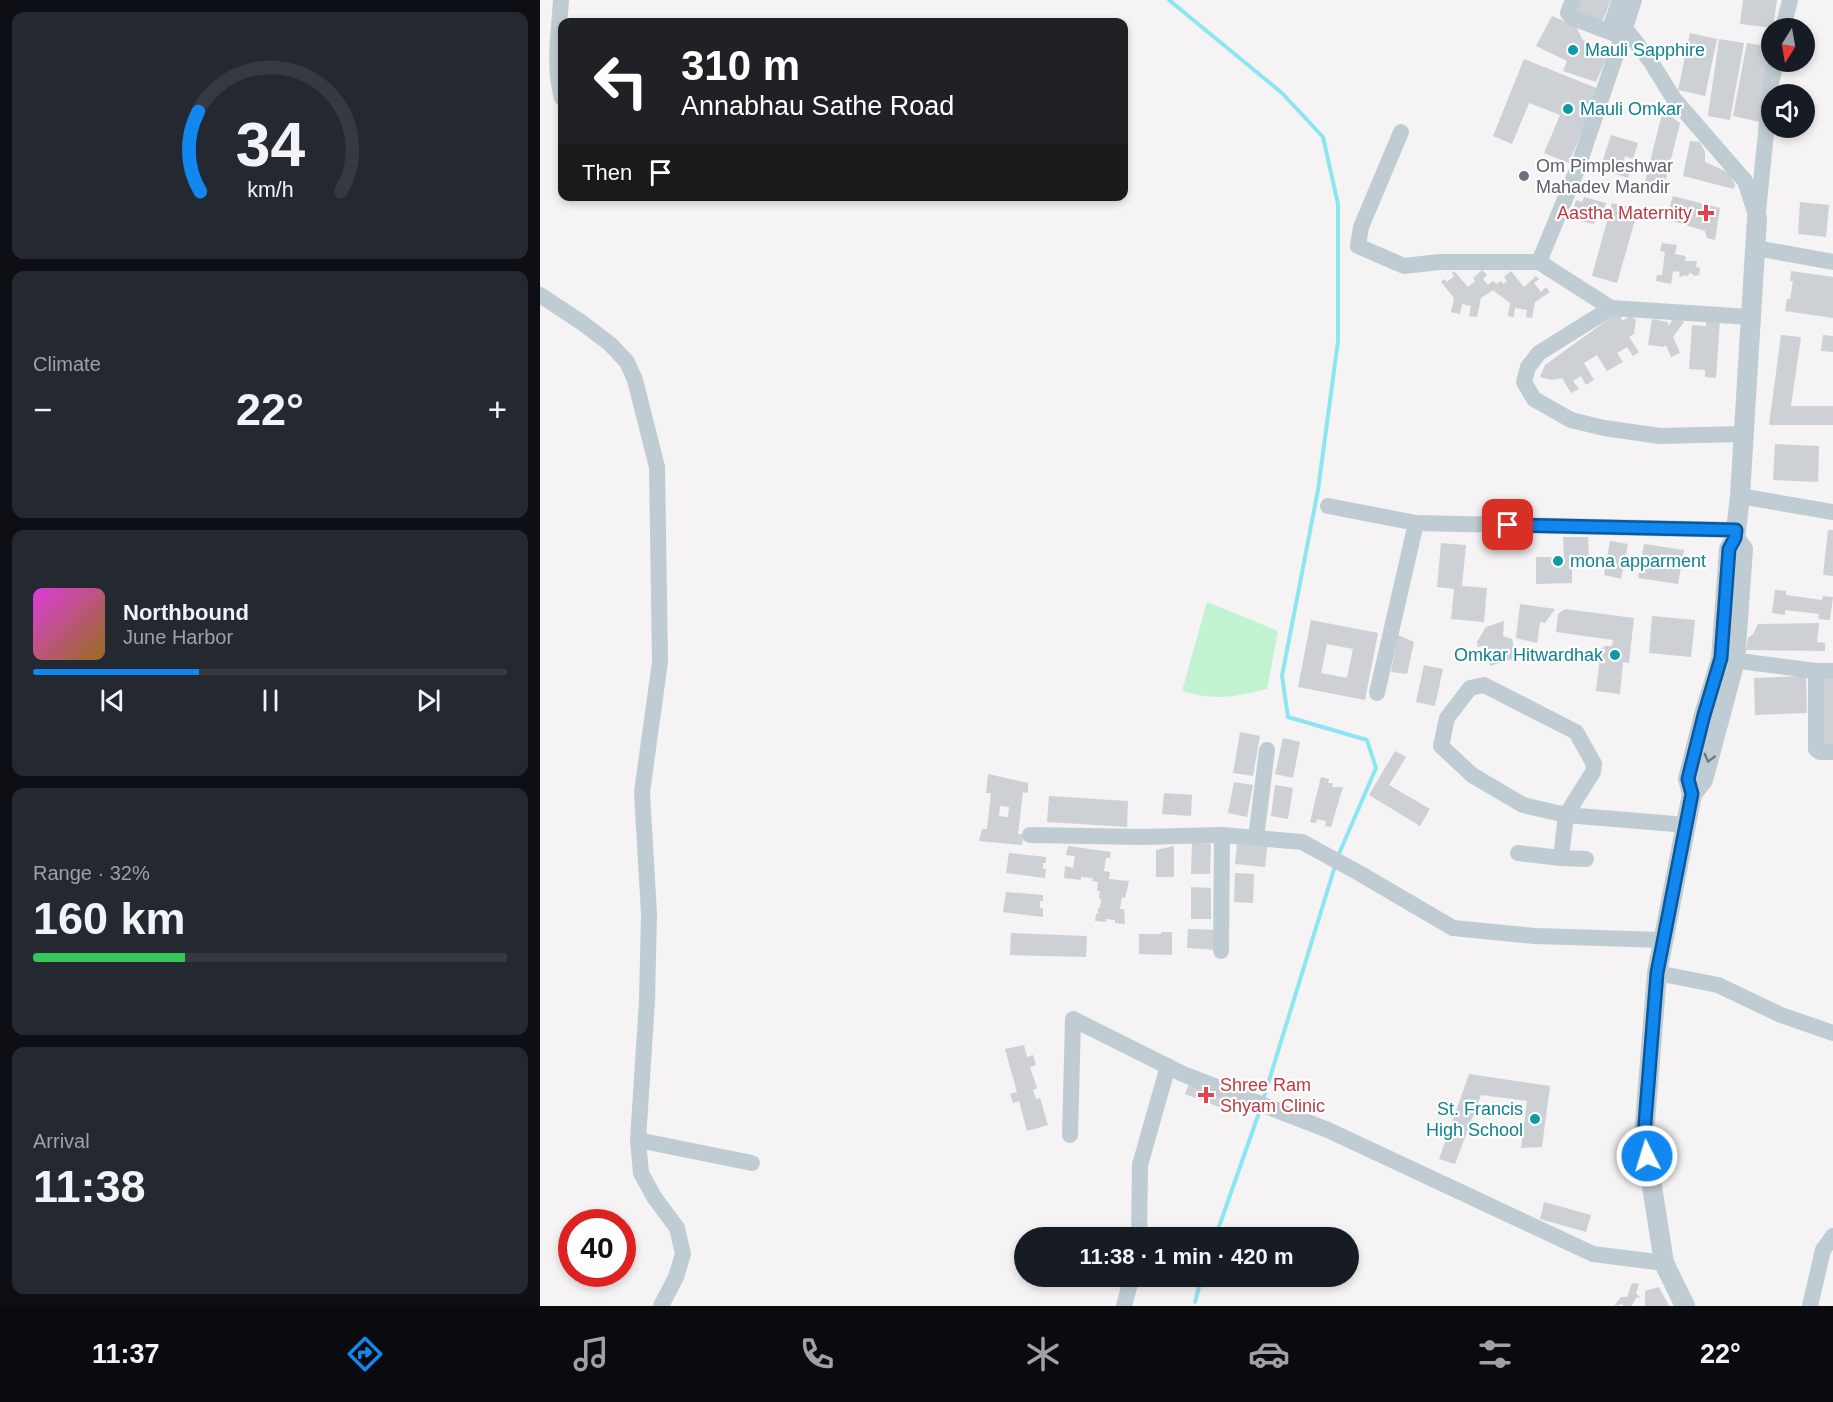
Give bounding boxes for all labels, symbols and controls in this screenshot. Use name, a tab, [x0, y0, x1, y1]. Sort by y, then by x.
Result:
north arrow	[1761, 18, 1815, 72]
map controls	[1761, 18, 1815, 138]
place label: Mauli Sapphire	[1585, 40, 1705, 60]
icon: left	[582, 42, 660, 120]
text: 310 m	[681, 42, 800, 89]
marker: Mauli Sapphire	[1566, 43, 1580, 57]
button: sound	[1761, 84, 1815, 138]
text: Annabhau Sathe Road	[681, 91, 954, 121]
place label: Mauli Omkar	[1580, 99, 1682, 119]
marker: Mauli Omkar	[1561, 102, 1575, 116]
text: 34	[235, 111, 305, 180]
icon: arrive	[644, 156, 677, 189]
place label: Om Pimpleshwar Mahadev Mandir	[1536, 156, 1673, 197]
text: Then	[582, 160, 632, 185]
marker: Om Pimpleshwar Mahadev Mandir	[1517, 169, 1531, 183]
text: km/h	[247, 179, 293, 203]
place label: Aastha Maternity	[1557, 203, 1692, 223]
marker: Aastha Maternity	[1697, 204, 1715, 222]
text: Climate	[33, 353, 101, 375]
text: 22°	[236, 384, 304, 435]
text: −	[33, 391, 52, 428]
text: +	[488, 391, 507, 428]
pin	[1482, 499, 1533, 550]
icon: arrive	[1491, 508, 1524, 541]
place label: mona apparment	[1570, 551, 1706, 571]
marker: mona apparment	[1551, 554, 1565, 568]
text: Northbound	[123, 600, 249, 625]
text: June Harbor	[123, 626, 233, 648]
place label: Omkar Hitwardhak	[1454, 645, 1604, 665]
marker: Omkar Hitwardhak	[1608, 648, 1622, 662]
icon: previous	[96, 684, 129, 717]
icon: pause	[254, 684, 287, 717]
icon: next	[412, 684, 445, 717]
one-way arrow	[1703, 753, 1716, 763]
text: Range · 32%	[33, 862, 150, 884]
text: 160 km	[33, 893, 186, 944]
place label: Shree Ram Shyam Clinic	[1220, 1075, 1325, 1116]
marker: Shree Ram Shyam Clinic	[1197, 1086, 1215, 1104]
place label: St. Francis High School	[1426, 1099, 1523, 1140]
marker: St. Francis High School	[1528, 1112, 1542, 1126]
position arrow	[1615, 1124, 1679, 1188]
text: Arrival	[33, 1130, 90, 1152]
text: 11:38	[33, 1161, 146, 1212]
speed limit sign: 40	[558, 1209, 636, 1287]
text: 11:38 · 1 min · 420 m	[1080, 1244, 1294, 1269]
icon: directions	[344, 1333, 386, 1375]
icon: music	[570, 1333, 612, 1375]
icon: phone	[796, 1333, 838, 1375]
icon: climate	[1022, 1333, 1064, 1375]
icon: car	[1248, 1333, 1290, 1375]
icon: filters	[1474, 1333, 1516, 1375]
text: 11:37	[92, 1339, 160, 1369]
text: 22°	[1700, 1339, 1741, 1369]

